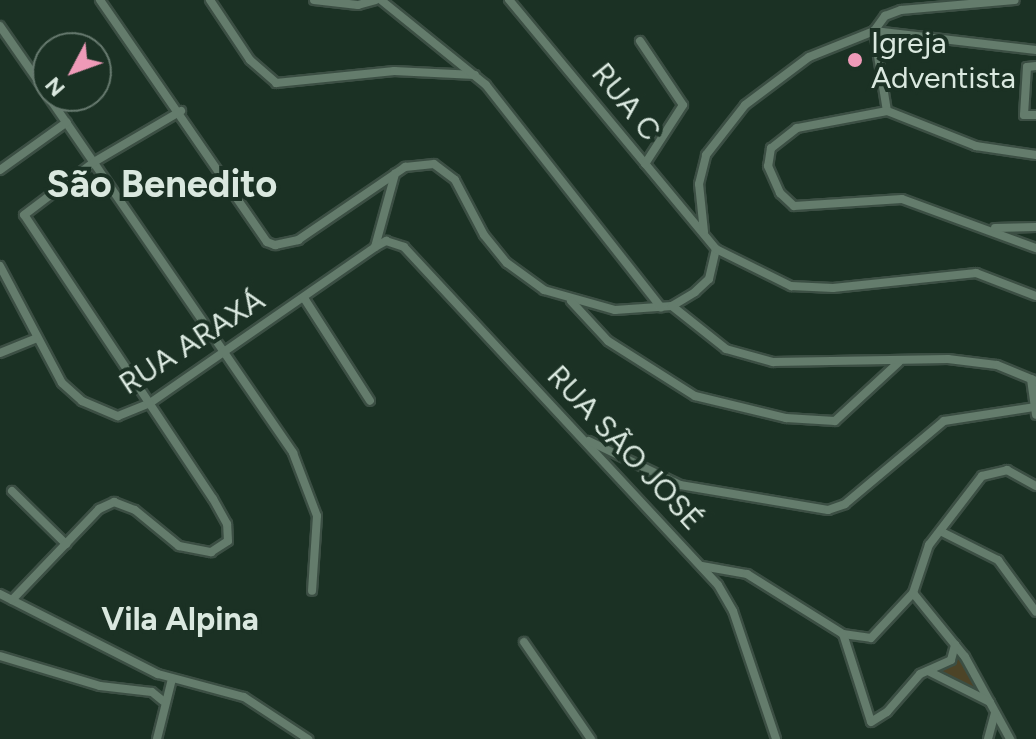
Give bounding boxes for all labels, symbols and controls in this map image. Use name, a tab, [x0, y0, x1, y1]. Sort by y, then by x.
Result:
place label: Igreja Adventista	[871, 25, 1016, 96]
north arrow	[32, 32, 112, 112]
marker: Igreja Adventista	[846, 51, 864, 69]
street label: RUA C	[584, 56, 668, 148]
text: N	[39, 71, 71, 102]
district label: São Benedito	[47, 162, 277, 208]
street label: RUA ARAXÁ	[113, 282, 271, 402]
street label: RUA SÃO JOSÉ	[540, 358, 710, 538]
district label: Vila Alpina	[101, 600, 259, 638]

